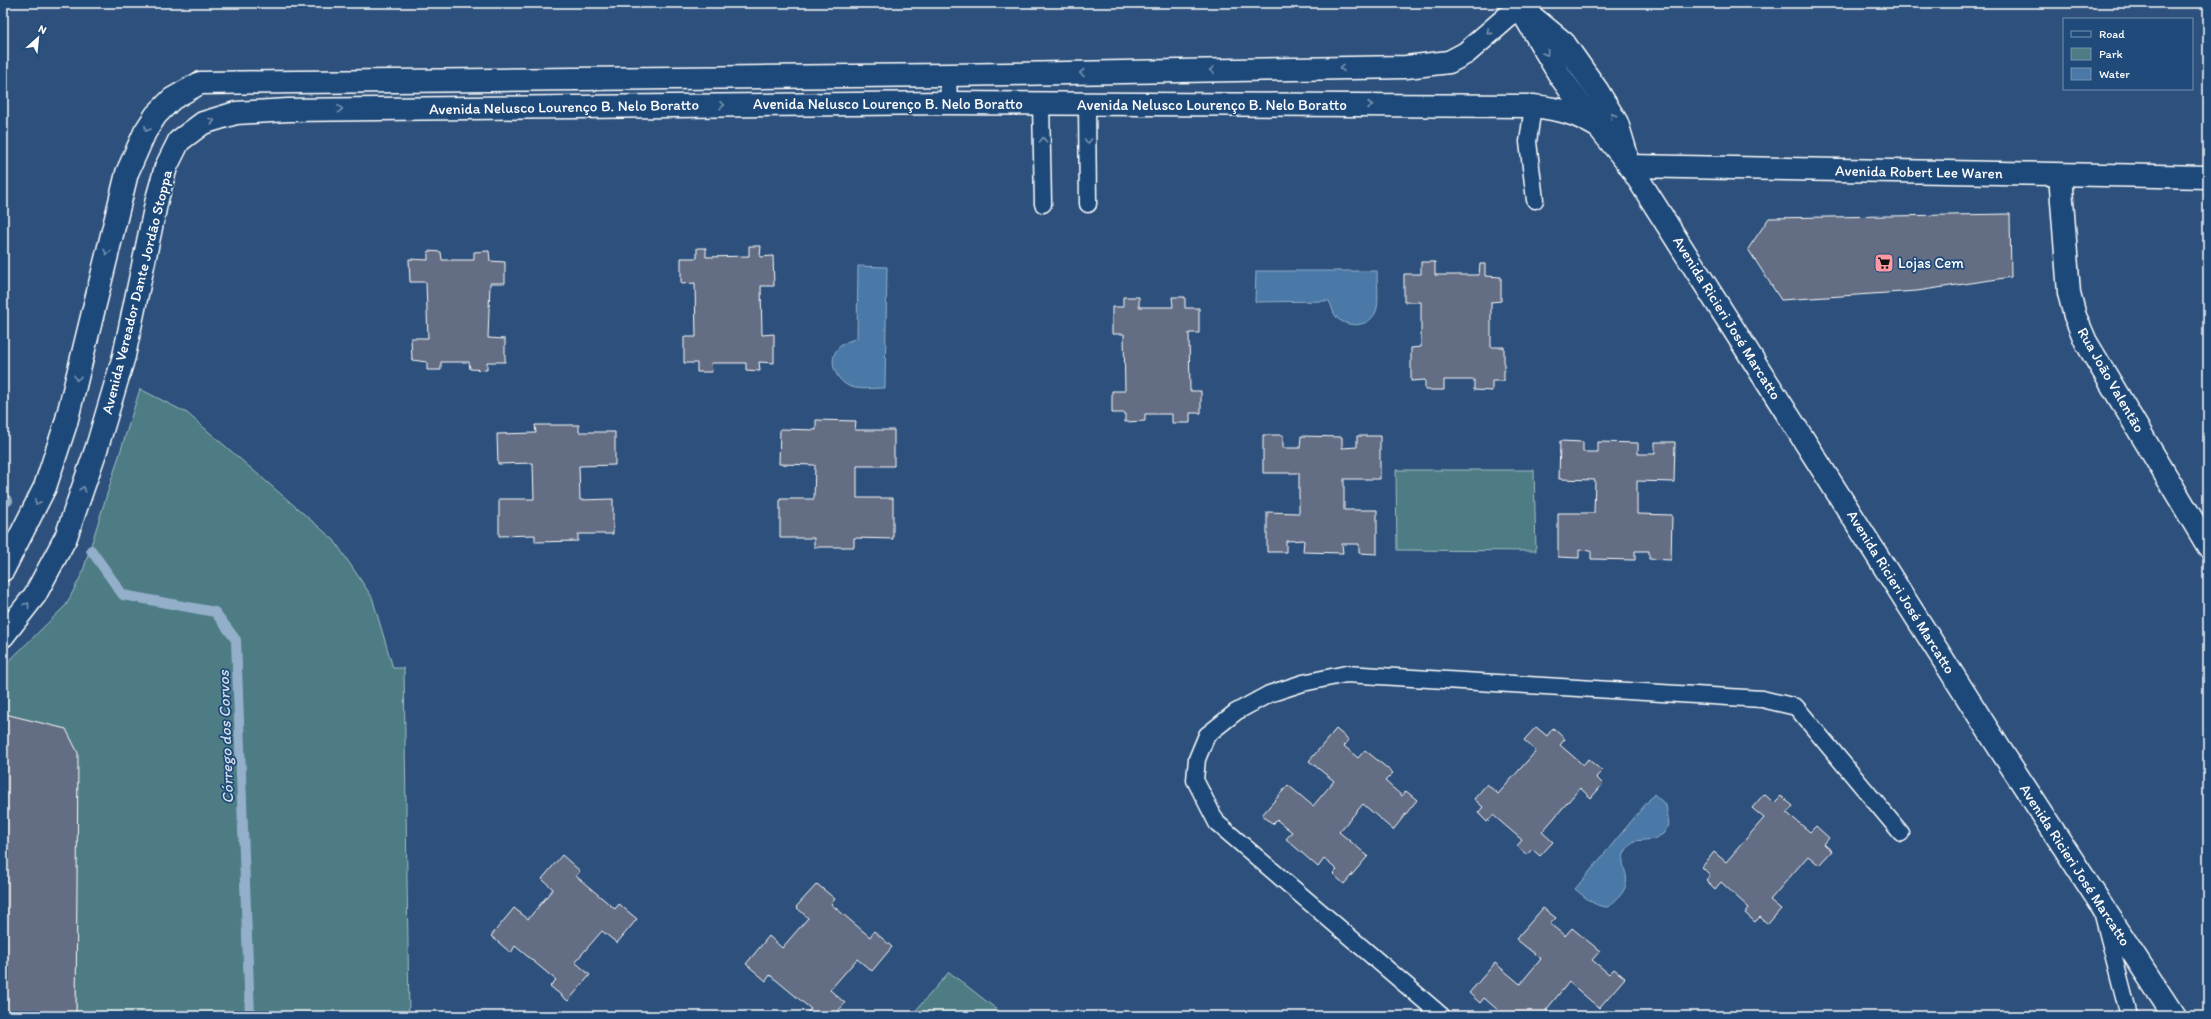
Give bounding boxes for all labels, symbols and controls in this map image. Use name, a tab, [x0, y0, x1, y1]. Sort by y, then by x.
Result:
north arrow	[18, 18, 58, 58]
legend	[2063, 18, 2193, 90]
text: N	[36, 22, 49, 37]
text: Road	[2099, 27, 2125, 41]
one-way arrow	[1487, 28, 1494, 35]
text: Park	[2099, 47, 2123, 61]
one-way arrow	[1542, 49, 1549, 56]
one-way arrow	[1339, 64, 1345, 72]
one-way arrow	[1209, 66, 1215, 74]
text: Water	[2099, 67, 2130, 81]
one-way arrow	[1079, 69, 1085, 77]
street label: Avenida Nelusco Lourenço B. Nelo Boratto	[753, 95, 1023, 113]
street label: Avenida Nelusco Lourenço B. Nelo Boratto	[429, 96, 699, 118]
street label: Avenida Nelusco Lourenço B. Nelo Boratto	[1077, 96, 1347, 114]
one-way arrow	[719, 101, 725, 110]
one-way arrow	[1367, 101, 1373, 109]
one-way arrow	[337, 105, 343, 114]
one-way arrow	[1610, 113, 1617, 120]
one-way arrow	[208, 117, 215, 125]
one-way arrow	[145, 125, 152, 132]
one-way arrow	[1038, 137, 1047, 143]
one-way arrow	[1084, 138, 1092, 144]
street label: Avenida Robert Lee Waren	[1835, 162, 2003, 182]
street label: Avenida Vereador Dante Jordão Stoppa	[98, 168, 176, 416]
street label: Avenida Ricieri José Marcatto	[1669, 233, 1785, 403]
one-way arrow	[104, 249, 112, 255]
supermarket icon: Lojas Cem	[1873, 252, 1895, 274]
place label: Lojas Cem	[1898, 254, 1964, 272]
street label: Rua João Valentão	[2074, 324, 2148, 436]
one-way arrow	[73, 375, 81, 382]
one-way arrow	[78, 485, 87, 492]
one-way arrow	[34, 498, 42, 505]
street label: Avenida Ricieri José Marcatto	[1843, 507, 1959, 677]
one-way arrow	[22, 603, 29, 610]
water label: Córrego dos Corvos	[214, 669, 237, 804]
street label: Avenida Ricieri José Marcatto	[2016, 781, 2134, 949]

